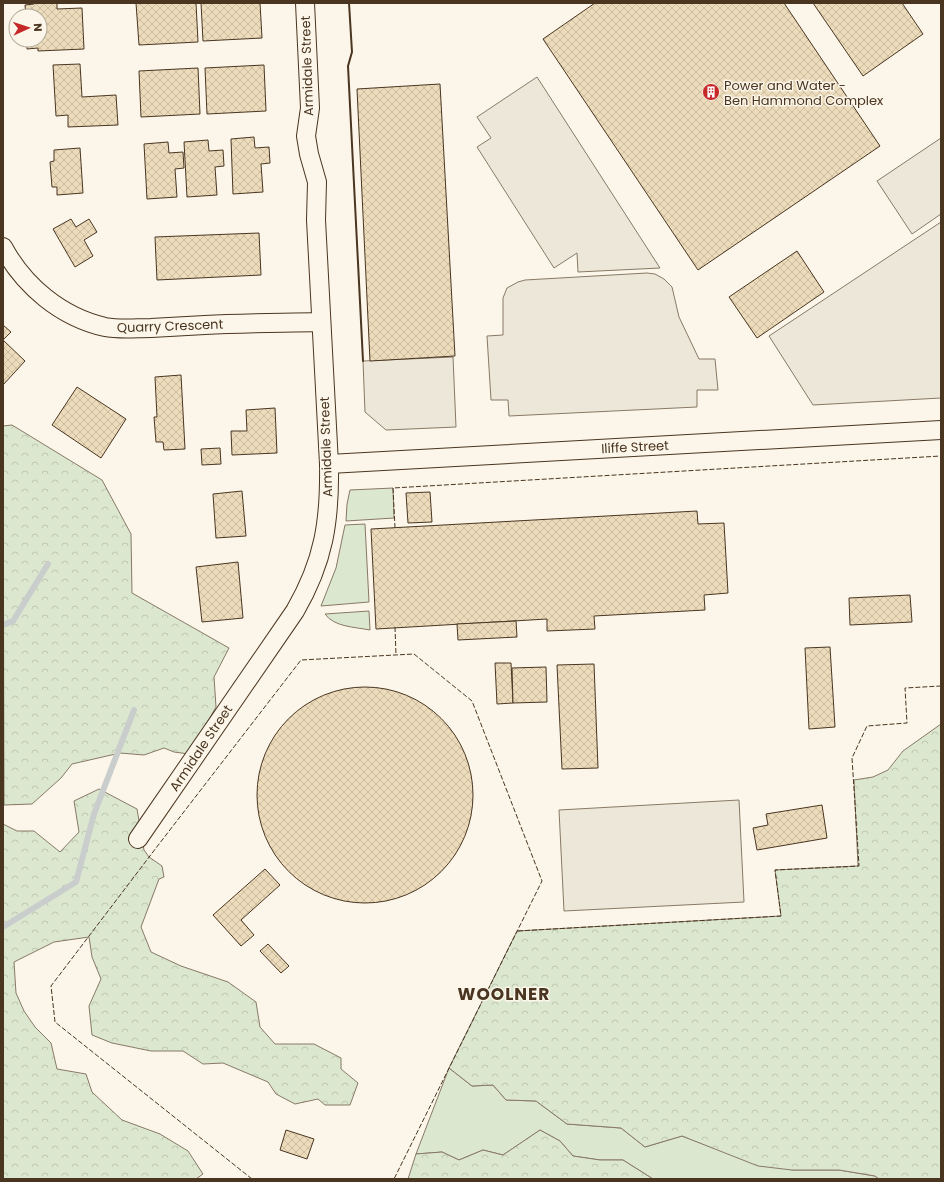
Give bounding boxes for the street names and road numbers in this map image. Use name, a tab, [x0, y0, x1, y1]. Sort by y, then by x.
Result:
street label: Armidale Street	[296, 15, 318, 117]
street label: Quarry Crescent	[116, 315, 224, 337]
street label: Armidale Street	[315, 396, 337, 498]
street label: Iliffe Street	[601, 436, 670, 458]
street label: Armidale Street	[165, 701, 237, 795]

